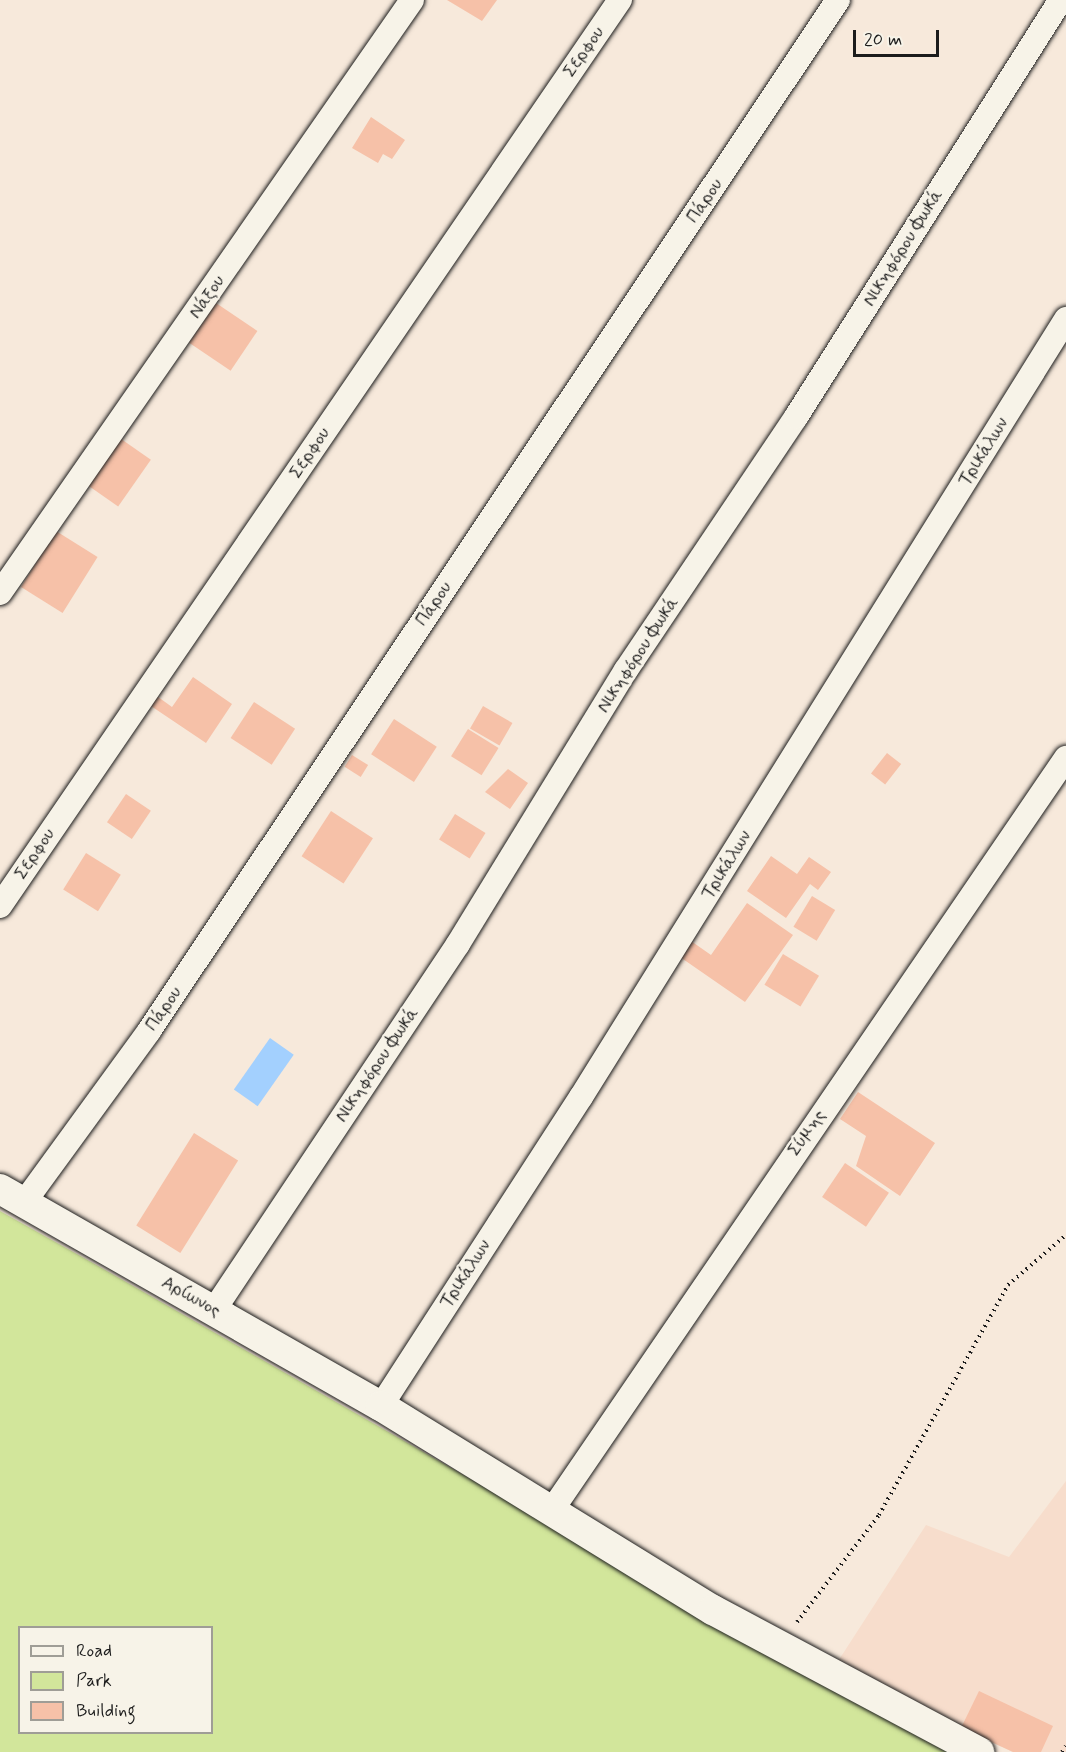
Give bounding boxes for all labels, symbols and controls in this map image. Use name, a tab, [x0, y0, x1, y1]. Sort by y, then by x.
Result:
scale bar	[856, 18, 942, 56]
street label: Σερφου	[559, 22, 609, 82]
text: 20 m	[864, 28, 902, 52]
street label: Πάρου	[682, 175, 728, 227]
street label: Νικηφόρου Φωκά	[858, 186, 948, 310]
street label: Νάξου	[184, 271, 230, 323]
street label: Τρικάλων	[954, 414, 1014, 490]
street label: Σερφου	[285, 423, 335, 483]
street label: Πάρου	[411, 578, 457, 630]
street label: Νικηφόρου Φωκά	[593, 593, 683, 717]
street label: Σερφου	[10, 824, 60, 884]
street label: Τρικάλων	[697, 827, 757, 903]
street label: Πάρου	[141, 983, 187, 1035]
street label: Νικηφόρου Φωκά	[331, 1004, 423, 1126]
street label: Σύμης	[783, 1106, 831, 1160]
street label: Τρικάλων	[436, 1236, 496, 1312]
street label: Αρίωνος	[158, 1272, 224, 1322]
legend	[18, 1626, 213, 1734]
text: Road	[76, 1639, 112, 1663]
text: Park	[76, 1669, 112, 1693]
text: Building	[76, 1699, 136, 1723]

